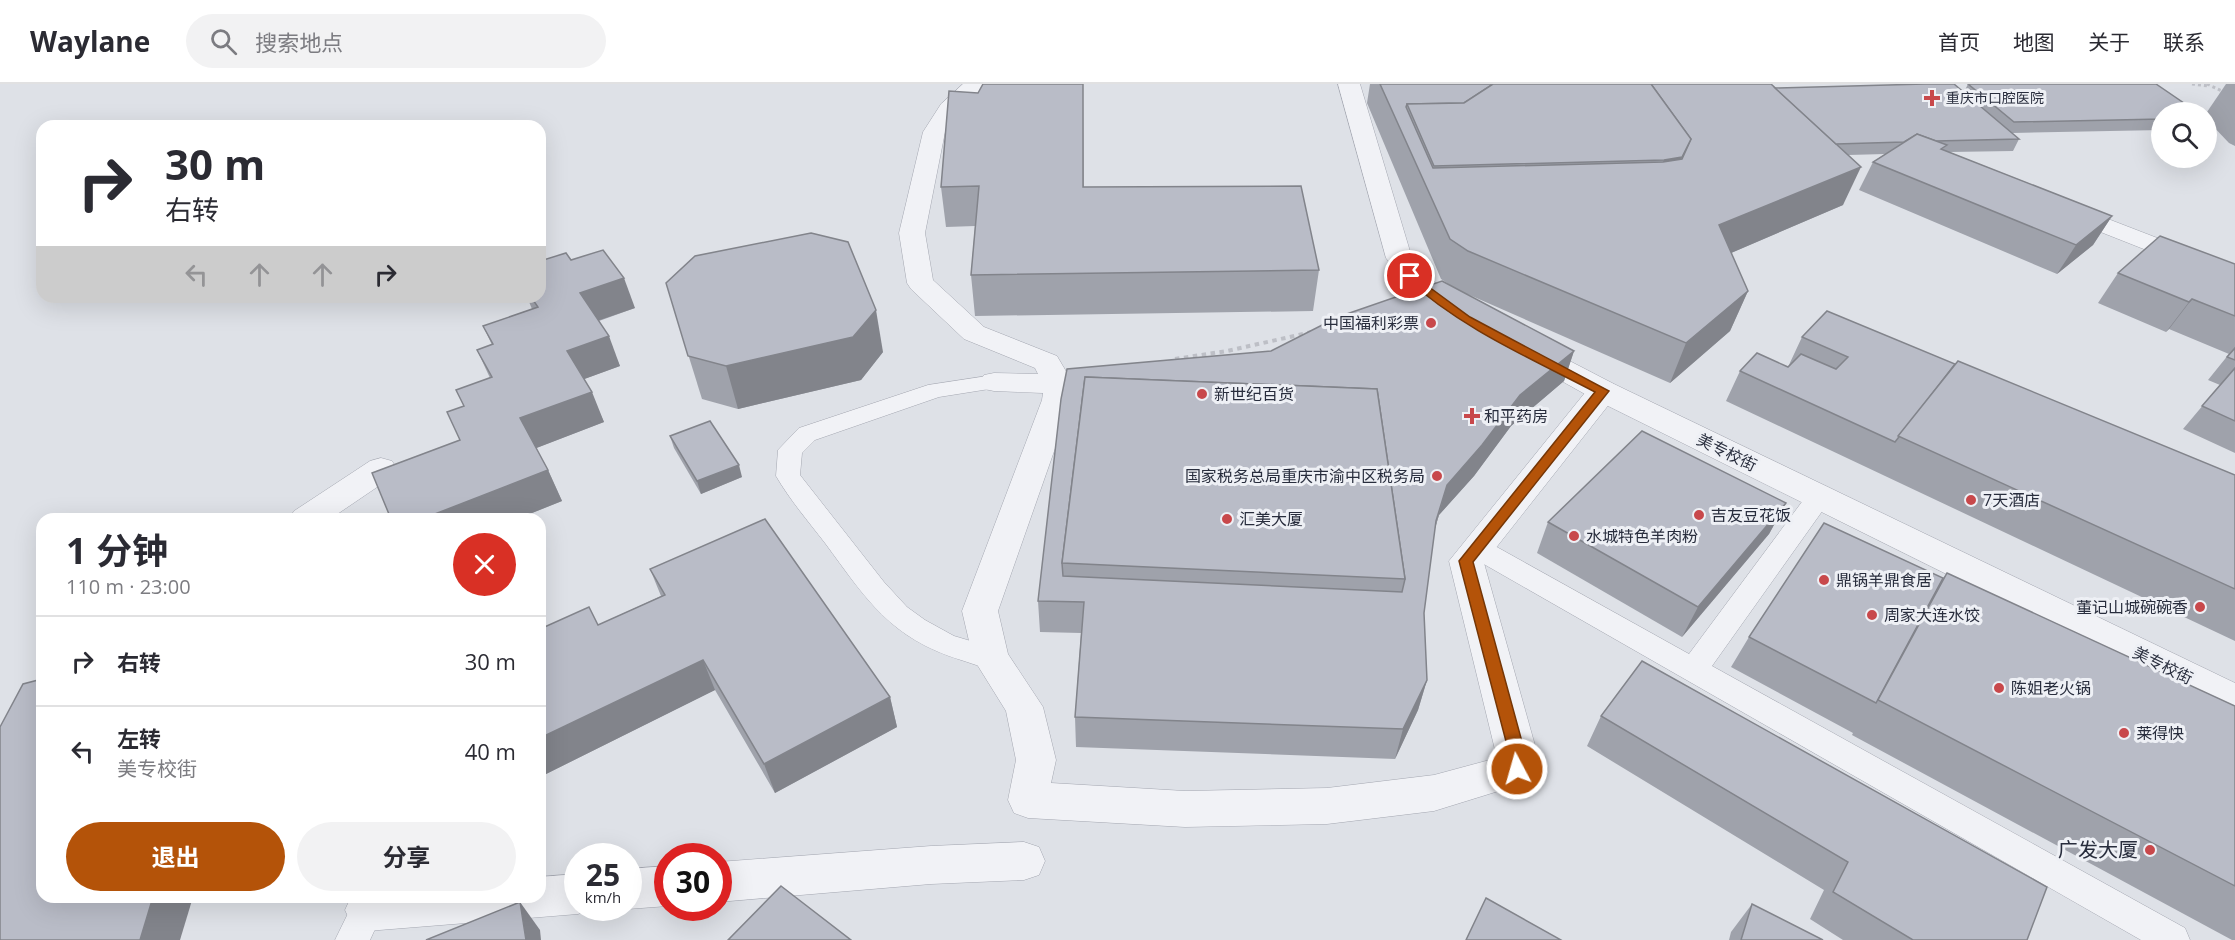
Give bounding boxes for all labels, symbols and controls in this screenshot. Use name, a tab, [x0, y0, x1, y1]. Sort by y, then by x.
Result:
search box	[186, 14, 606, 68]
text: Waylane	[30, 22, 150, 60]
icon: search	[207, 25, 240, 58]
text: 搜索地点	[255, 27, 343, 57]
text: 首页	[1938, 28, 1980, 56]
text: 地图	[2013, 28, 2055, 56]
text: 关于	[2088, 28, 2130, 56]
text: 联系	[2163, 28, 2205, 56]
place label: 重庆市口腔医院	[1946, 88, 2044, 107]
marker: 重庆市口腔医院	[1923, 89, 1941, 107]
map controls	[2151, 102, 2217, 168]
button: search	[2151, 102, 2217, 168]
text: 30 m	[165, 135, 265, 192]
icon: right	[66, 144, 144, 222]
text: 右转	[165, 191, 219, 228]
pin	[1384, 250, 1435, 301]
icon: left	[180, 258, 213, 291]
icon: ahead	[243, 258, 276, 291]
icon: ahead	[306, 258, 339, 291]
icon: right	[369, 258, 402, 291]
icon: arrive	[1393, 259, 1426, 292]
place label: 中国福利彩票	[1323, 312, 1419, 334]
marker: 中国福利彩票	[1424, 316, 1438, 330]
place label: 新世纪百货	[1214, 383, 1294, 405]
marker: 新世纪百货	[1195, 387, 1209, 401]
place label: 和平药房	[1484, 405, 1548, 427]
marker: 和平药房	[1465, 409, 1479, 423]
street label: 美专校街	[1693, 428, 1761, 476]
place label: 国家税务总局重庆市渝中区税务局	[1185, 465, 1425, 487]
marker: 国家税务总局重庆市渝中区税务局	[1430, 469, 1444, 483]
place label: 7天酒店	[1983, 489, 2040, 511]
marker: 7天酒店	[1964, 493, 1978, 507]
place label: 吉友豆花饭	[1711, 504, 1791, 526]
place label: 汇美大厦	[1239, 508, 1303, 530]
marker: 吉友豆花饭	[1692, 508, 1706, 522]
marker: 汇美大厦	[1220, 512, 1234, 526]
place label: 水城特色羊肉粉	[1586, 525, 1698, 547]
text: 1 分钟	[66, 526, 168, 575]
marker: 水城特色羊肉粉	[1567, 529, 1581, 543]
button: close	[453, 533, 516, 596]
place label: 鼎锅羊鼎食居	[1836, 569, 1932, 591]
text: 110 m · 23:00	[66, 573, 191, 600]
marker: 鼎锅羊鼎食居	[1817, 573, 1831, 587]
place label: 董记山城碗碗香	[2076, 596, 2188, 618]
marker: 董记山城碗碗香	[2193, 600, 2207, 614]
place label: 周家大连水饺	[1884, 604, 1980, 626]
marker: 周家大连水饺	[1865, 608, 1879, 622]
street label: 美专校街	[2129, 641, 2197, 689]
icon: right	[66, 645, 99, 678]
text: 30 m	[465, 646, 516, 676]
text: 右转	[117, 647, 161, 677]
place label: 陈姐老火锅	[2011, 677, 2091, 699]
marker: 陈姐老火锅	[1992, 681, 2006, 695]
place label: 莱得快	[2136, 722, 2184, 744]
text: 左转	[117, 723, 161, 753]
marker: 莱得快	[2117, 726, 2131, 740]
icon: left	[66, 735, 99, 768]
text: 40 m	[465, 736, 516, 766]
position arrow	[1485, 737, 1549, 801]
text: 美专校街	[117, 755, 197, 782]
button: 退出	[66, 822, 285, 891]
button: 分享	[297, 822, 516, 891]
place label: 广发大厦	[2058, 836, 2138, 863]
speed limit sign: 30	[654, 843, 732, 921]
marker: 广发大厦	[2143, 843, 2157, 857]
text: 25	[586, 854, 620, 895]
text: km/h	[585, 887, 621, 907]

